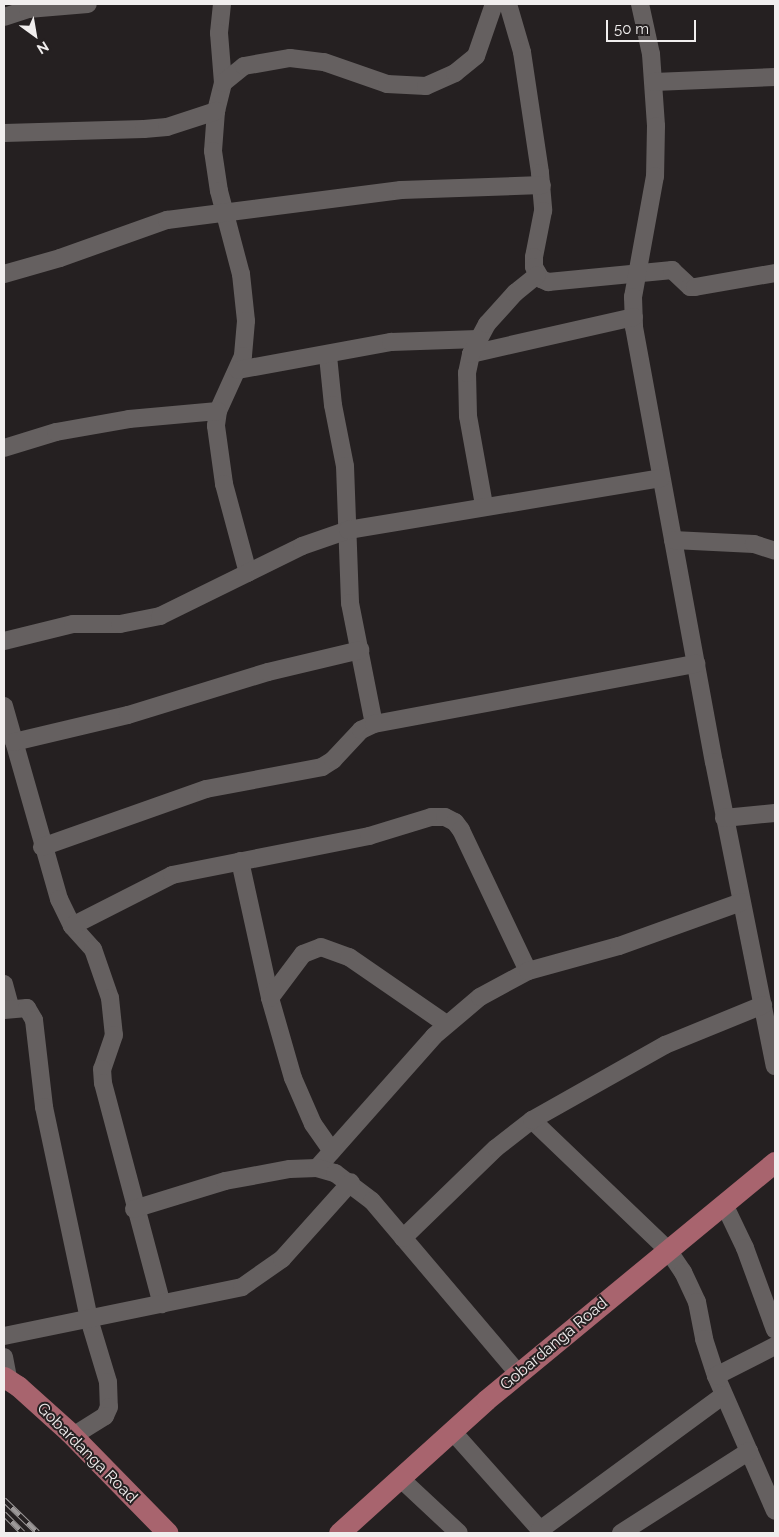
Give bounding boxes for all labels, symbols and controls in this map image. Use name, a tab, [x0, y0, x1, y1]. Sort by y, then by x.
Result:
north arrow	[10, 10, 60, 60]
scale bar	[609, 10, 699, 42]
text: 50 m	[614, 20, 649, 38]
text: N	[34, 38, 52, 57]
street label: Gobardanga Road	[496, 1294, 612, 1394]
street label: Gobardanga Road	[33, 1399, 141, 1507]

